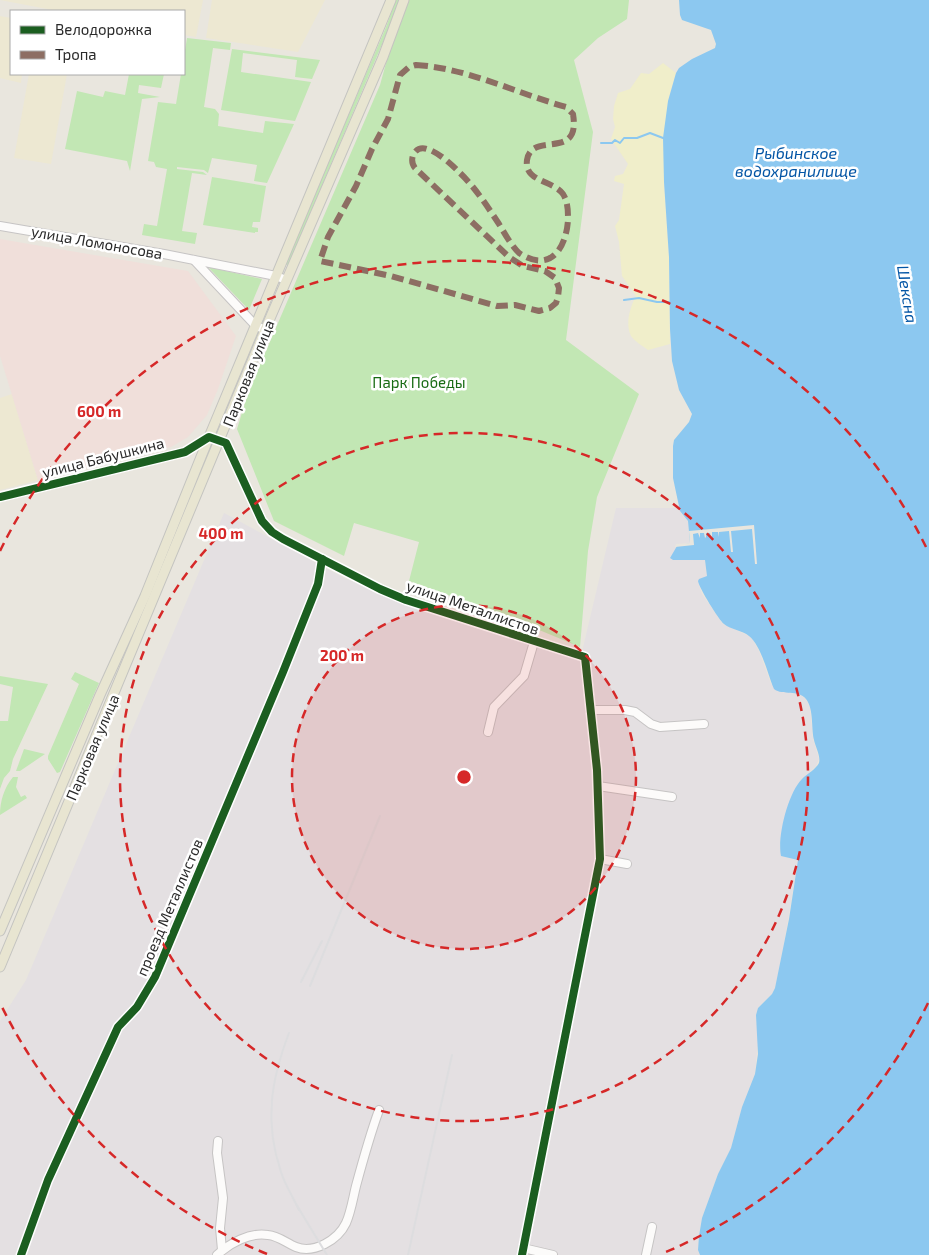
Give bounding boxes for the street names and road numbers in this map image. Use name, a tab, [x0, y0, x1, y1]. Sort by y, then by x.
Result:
street label: улица Ломоносова	[30, 222, 164, 263]
street label: Парковая улица	[218, 317, 279, 429]
street label: улица Бабушкина	[40, 433, 166, 482]
street label: улица Металлистов	[404, 576, 542, 639]
street label: Парковая улица	[62, 691, 123, 803]
street label: проезд Металлистов	[132, 836, 206, 978]

